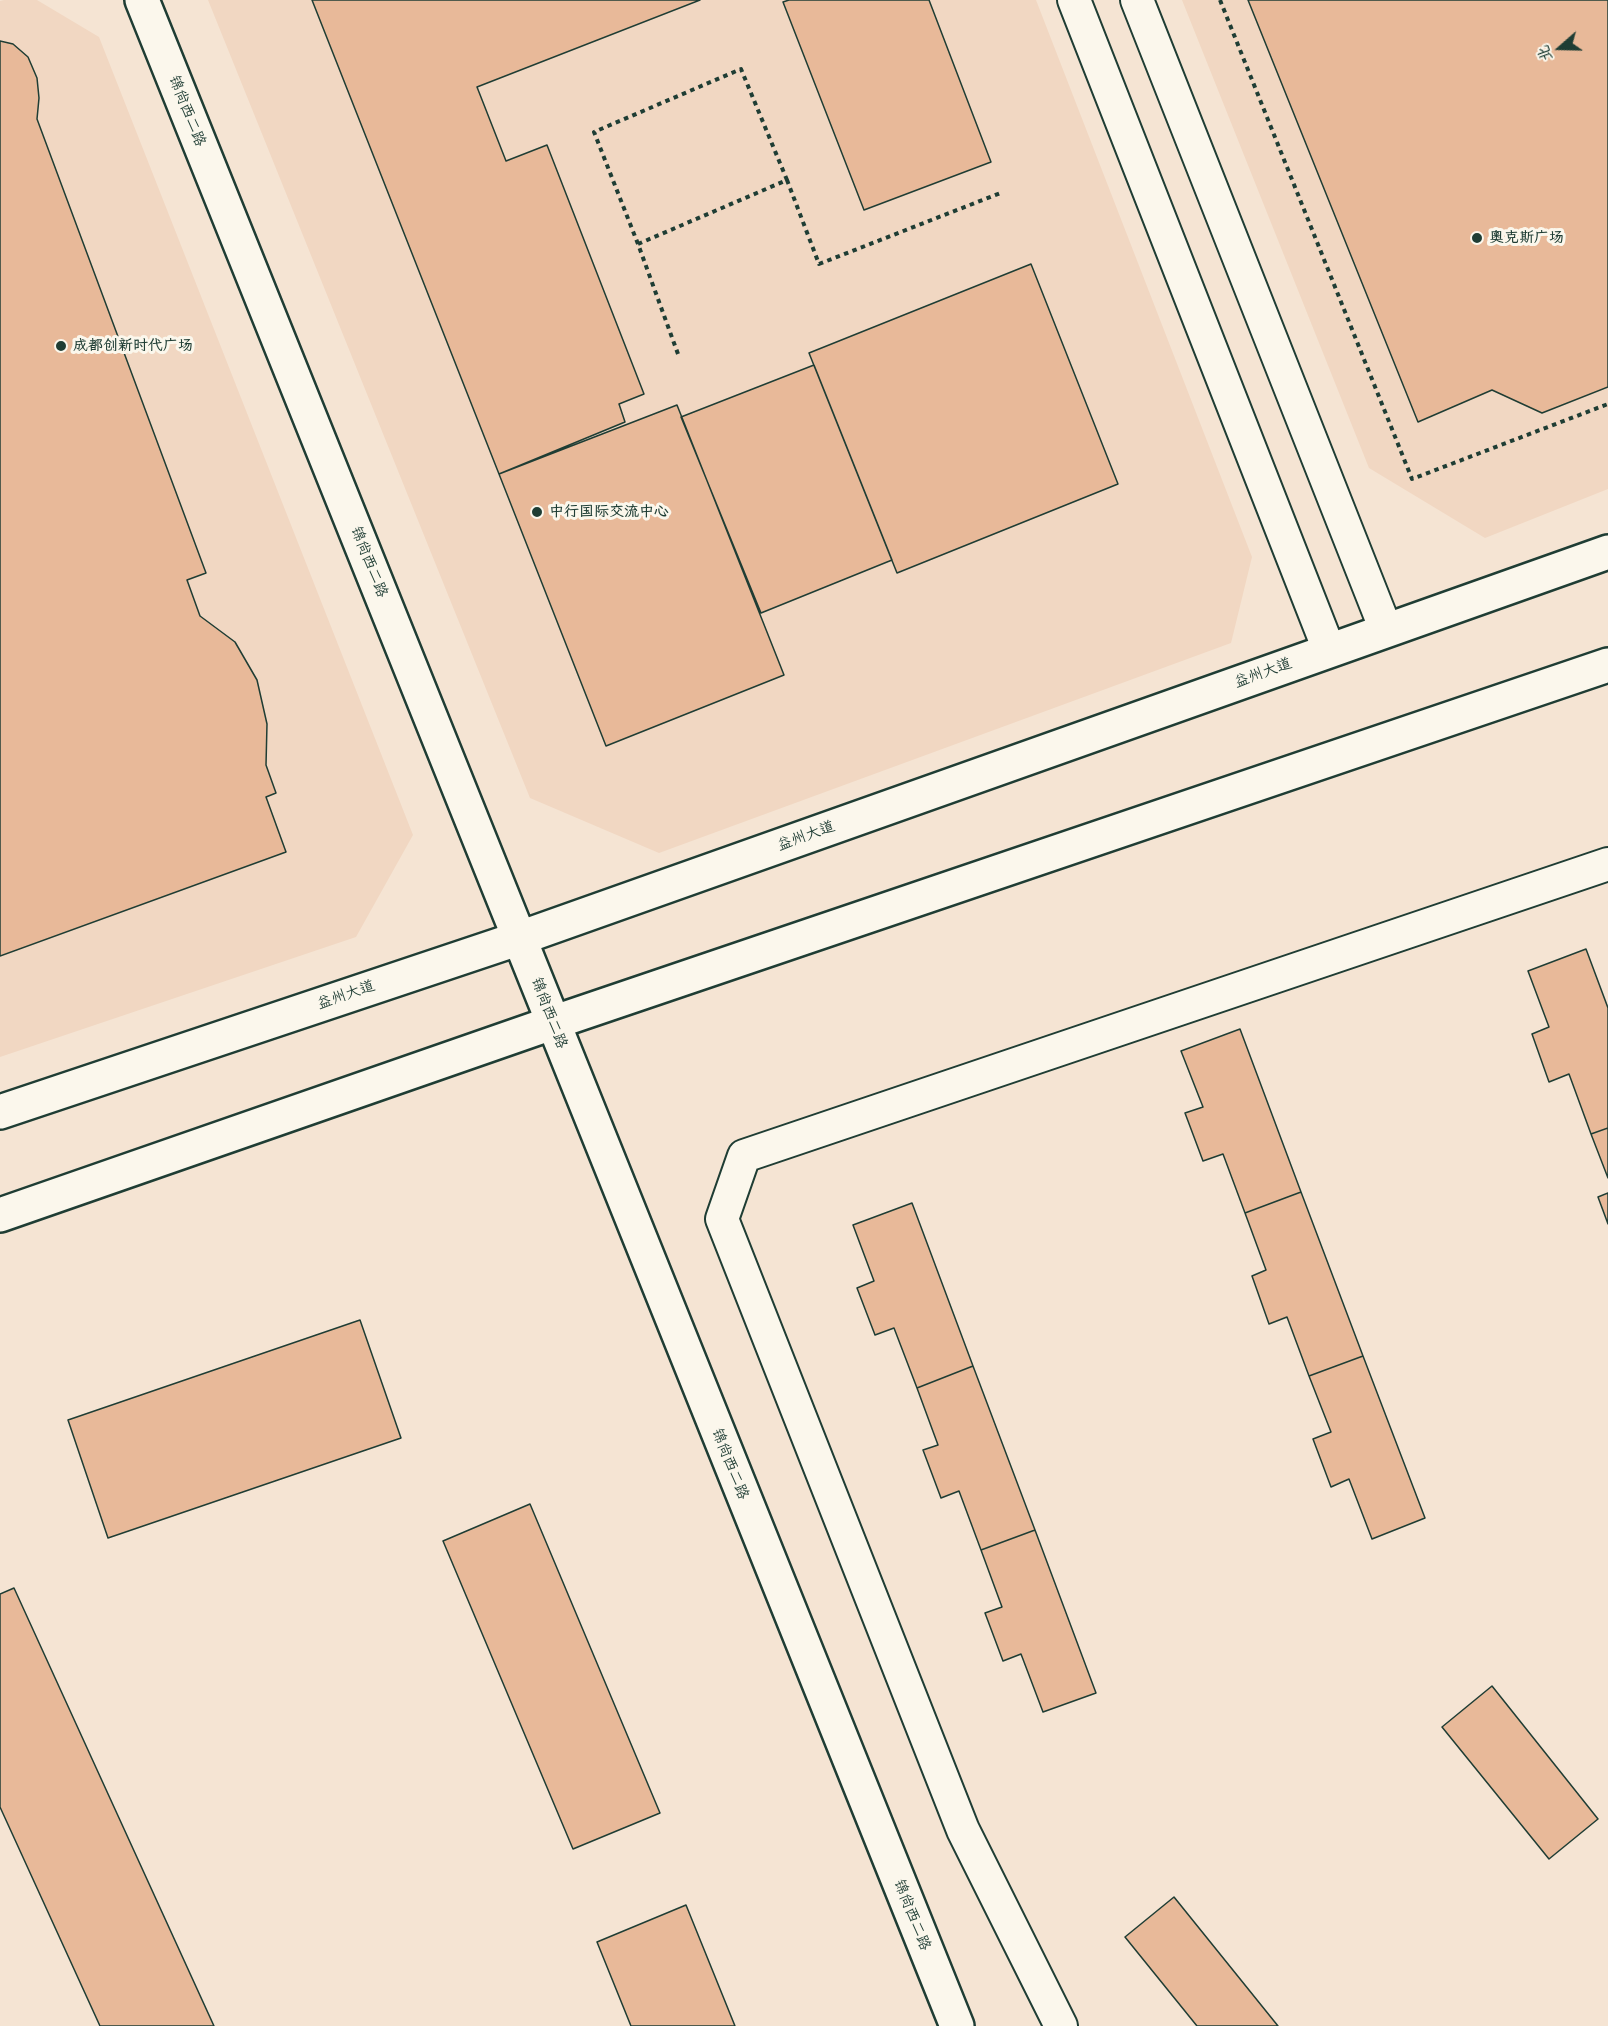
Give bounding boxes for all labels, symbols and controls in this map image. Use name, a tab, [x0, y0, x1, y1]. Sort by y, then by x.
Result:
north arrow	[1530, 18, 1590, 78]
text: 北	[1529, 43, 1557, 66]
street label: 锦尚西二路	[165, 73, 209, 149]
place label: 奥克斯广场	[1489, 229, 1564, 247]
marker: 奥克斯广场	[1470, 231, 1484, 245]
place label: 成都创新时代广场	[73, 337, 193, 355]
marker: 成都创新时代广场	[54, 339, 68, 353]
place label: 中行国际交流中心	[549, 503, 669, 521]
marker: 中行国际交流中心	[530, 505, 544, 519]
street label: 锦尚西二路	[347, 524, 391, 600]
street label: 益州大道	[1232, 654, 1294, 692]
street label: 益州大道	[775, 817, 837, 855]
street label: 锦尚西二路	[527, 975, 571, 1051]
street label: 益州大道	[315, 977, 377, 1013]
street label: 锦尚西二路	[708, 1426, 752, 1502]
street label: 锦尚西二路	[890, 1877, 934, 1953]

